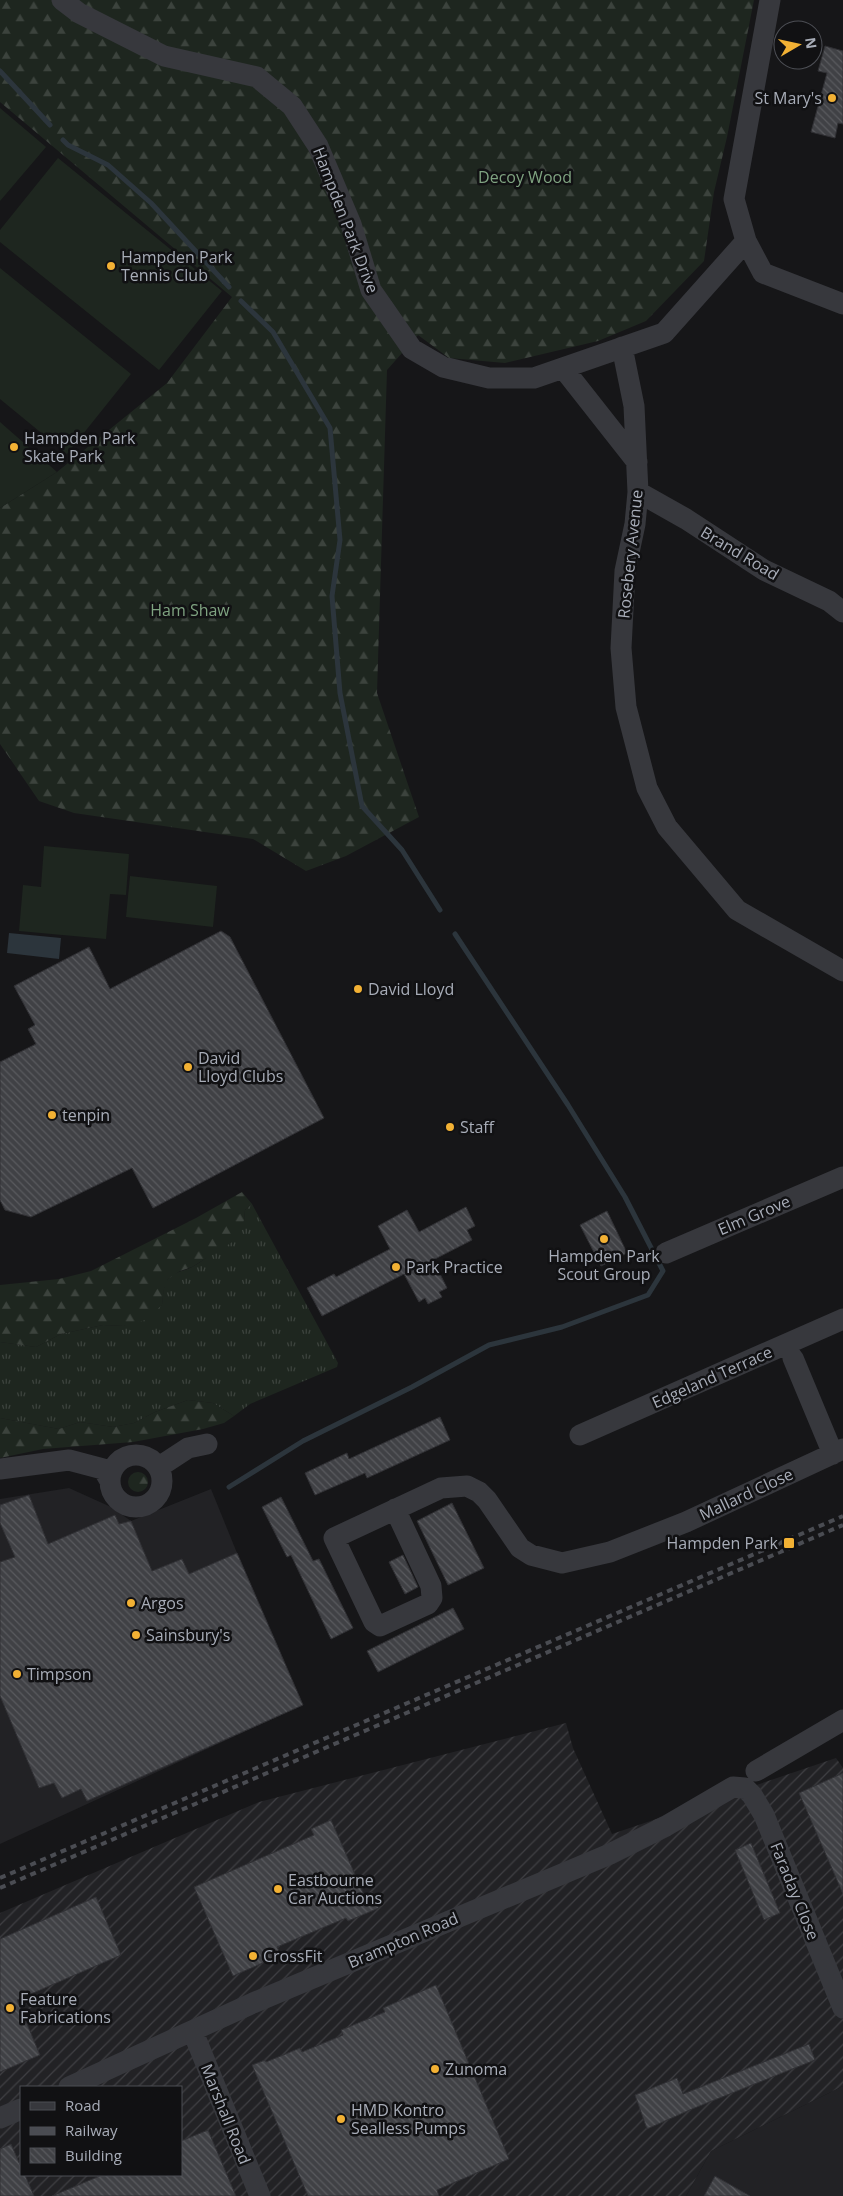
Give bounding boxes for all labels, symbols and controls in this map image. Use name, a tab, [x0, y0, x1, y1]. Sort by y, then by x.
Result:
north arrow	[773, 20, 823, 70]
text: N	[801, 36, 822, 50]
place label: St Mary's	[754, 87, 822, 109]
marker: St Mary's	[826, 92, 838, 104]
street label: Hampden Park Drive	[308, 144, 384, 296]
park label: Decoy Wood	[478, 166, 572, 188]
place label: Hampden Park Tennis Club	[121, 246, 233, 286]
marker: Hampden Park Tennis Club	[105, 260, 117, 272]
place label: Hampden Park Skate Park	[24, 427, 136, 467]
marker: Hampden Park Skate Park	[8, 441, 20, 453]
street label: Rosebery Avenue	[612, 489, 648, 619]
street label: Brand Road	[697, 521, 783, 585]
park label: Ham Shaw	[150, 599, 230, 621]
place label: David Lloyd	[368, 978, 454, 1000]
marker: David Lloyd	[352, 983, 364, 995]
place label: David Lloyd Clubs	[198, 1047, 283, 1087]
marker: David Lloyd Clubs	[182, 1061, 194, 1073]
place label: tenpin	[62, 1104, 110, 1126]
marker: tenpin	[46, 1109, 58, 1121]
place label: Staff	[460, 1116, 495, 1138]
marker: Staff	[444, 1121, 456, 1133]
street label: Elm Grove	[714, 1190, 794, 1240]
marker: Hampden Park Scout Group	[598, 1233, 610, 1245]
place label: Hampden Park Scout Group	[548, 1245, 660, 1285]
place label: Park Practice	[406, 1256, 503, 1278]
marker: Park Practice	[390, 1261, 402, 1273]
street label: Edgeland Terrace	[648, 1341, 776, 1413]
street label: Mallard Close	[696, 1463, 796, 1525]
place label: Hampden Park	[667, 1532, 779, 1554]
marker: Hampden Park	[782, 1536, 796, 1550]
place label: Argos	[141, 1592, 184, 1614]
marker: Argos	[125, 1597, 137, 1609]
place label: Sainsbury's	[146, 1624, 230, 1646]
marker: Sainsbury's	[130, 1629, 142, 1641]
place label: Timpson	[27, 1663, 92, 1685]
marker: Timpson	[11, 1668, 23, 1680]
street label: Faraday Close	[765, 1839, 825, 1943]
place label: Eastbourne Car Auctions	[288, 1869, 382, 1909]
marker: Eastbourne Car Auctions	[272, 1883, 284, 1895]
street label: Brampton Road	[344, 1907, 462, 1973]
place label: CrossFit	[263, 1945, 323, 1967]
marker: CrossFit	[247, 1950, 259, 1962]
place label: Feature Fabrications	[20, 1988, 111, 2028]
marker: Feature Fabrications	[4, 2002, 16, 2014]
place label: Zunoma	[445, 2058, 507, 2080]
street label: Marshall Road	[196, 2060, 256, 2168]
marker: Zunoma	[429, 2063, 441, 2075]
legend	[20, 2086, 182, 2176]
text: Road	[65, 2095, 101, 2115]
place label: HMD Kontro Sealless Pumps	[351, 2099, 466, 2139]
marker: HMD Kontro Sealless Pumps	[335, 2113, 347, 2125]
text: Railway	[65, 2120, 118, 2140]
text: Building	[65, 2145, 122, 2165]

